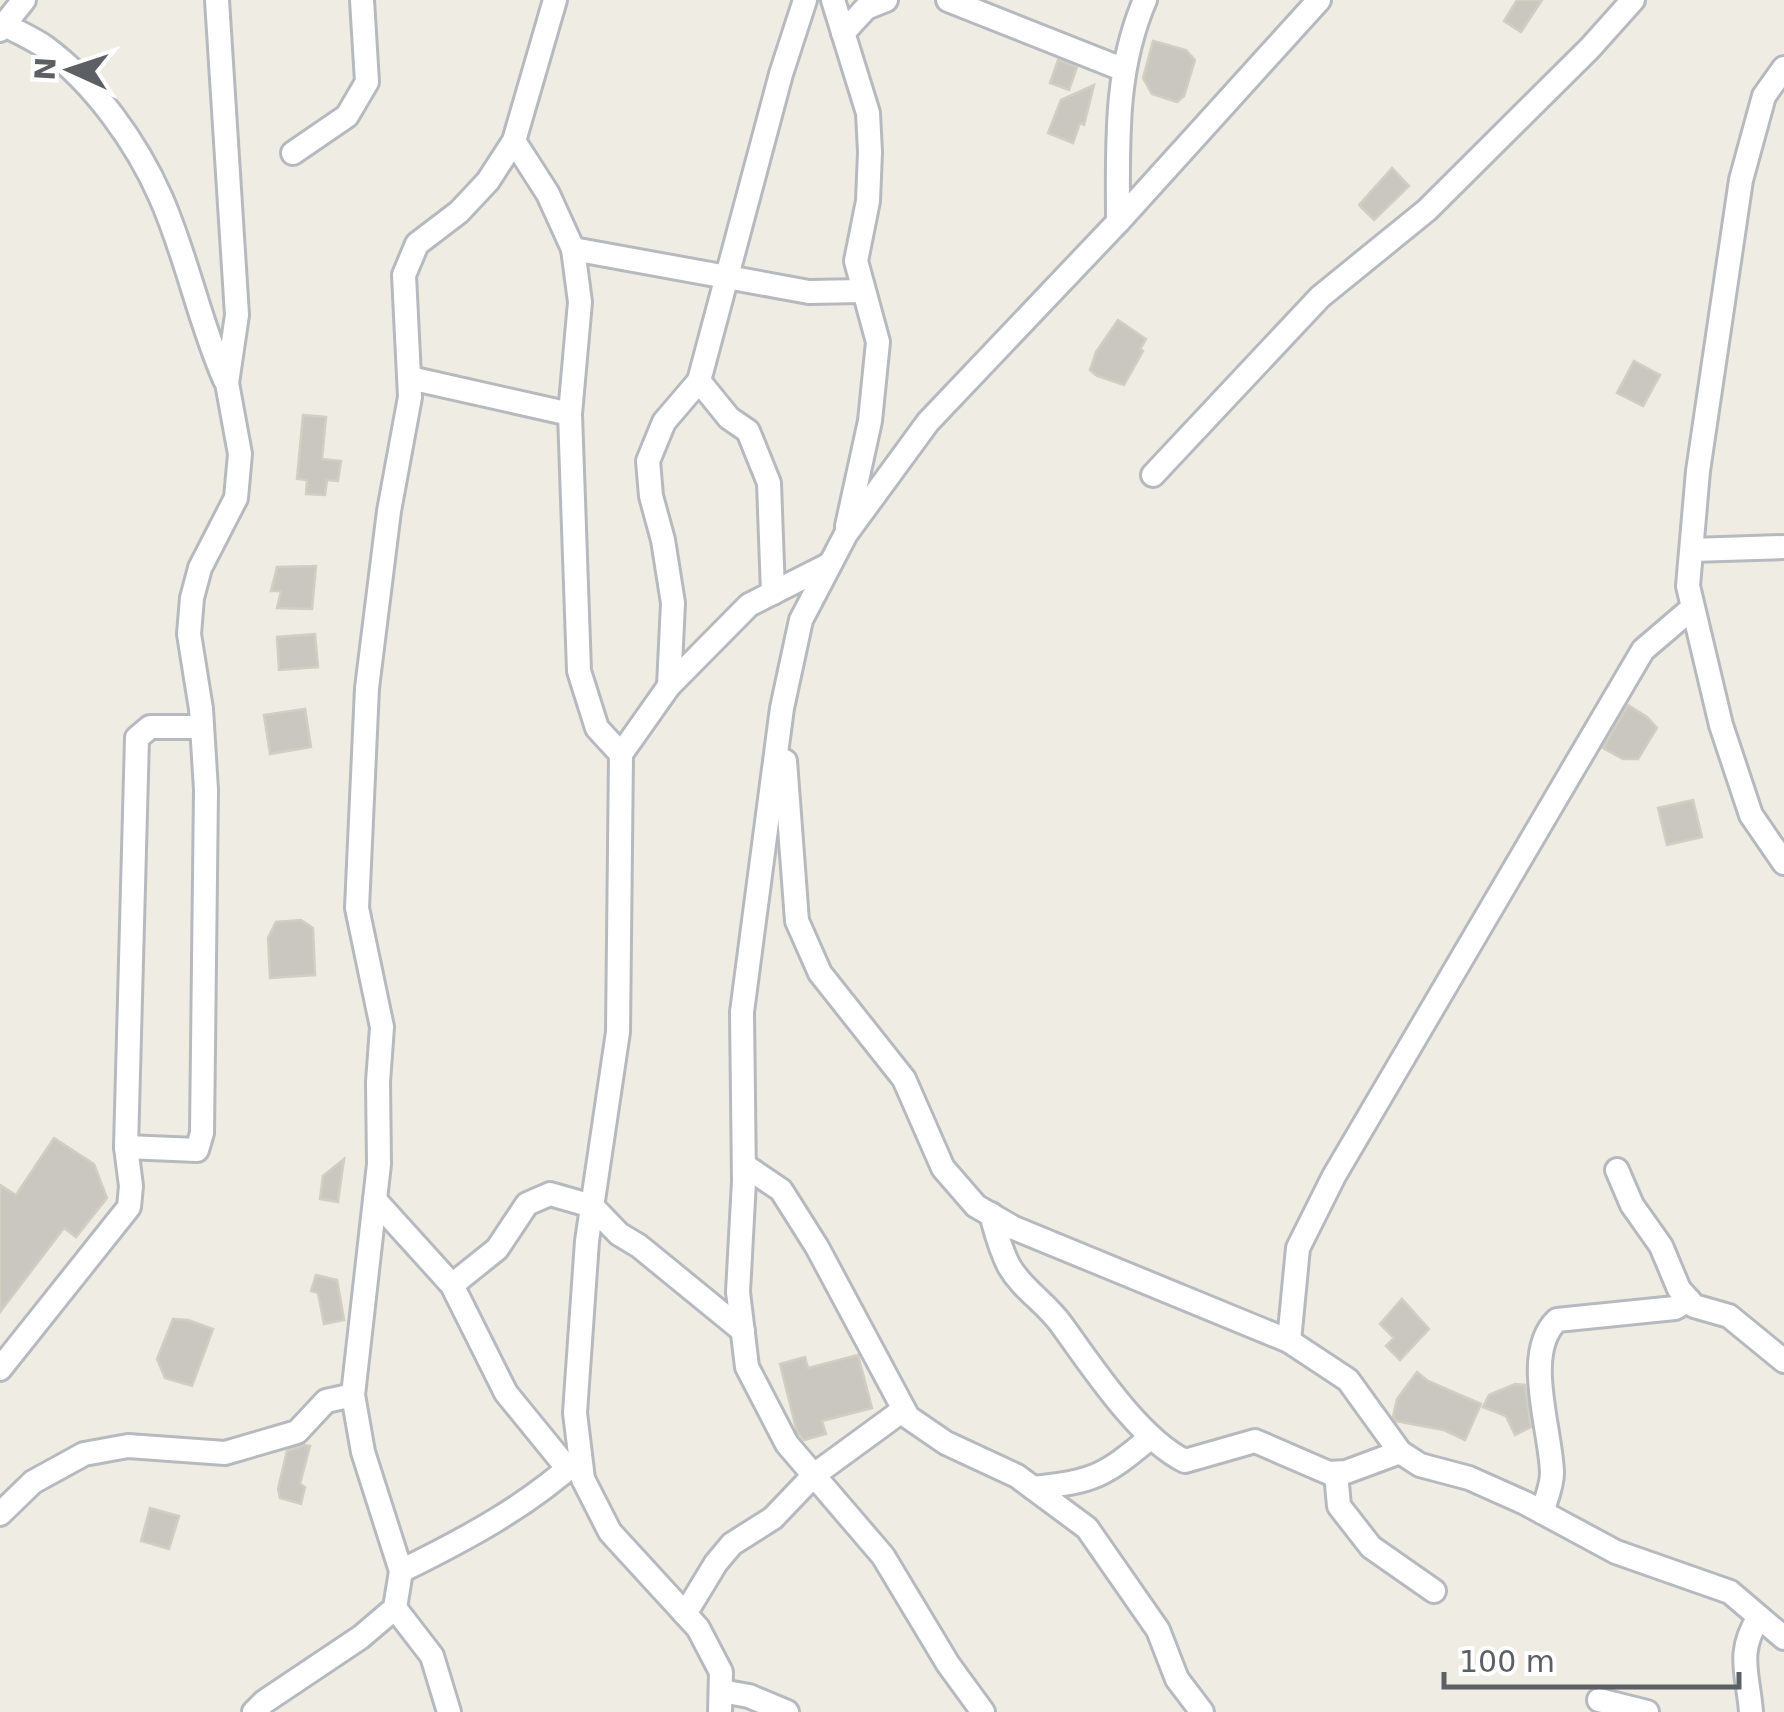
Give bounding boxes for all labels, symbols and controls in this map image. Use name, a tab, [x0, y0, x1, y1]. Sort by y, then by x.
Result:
north arrow	[20, 20, 120, 120]
text: N	[28, 56, 63, 81]
scale bar	[1444, 1627, 1739, 1689]
text: 100 m	[1459, 1644, 1555, 1679]

